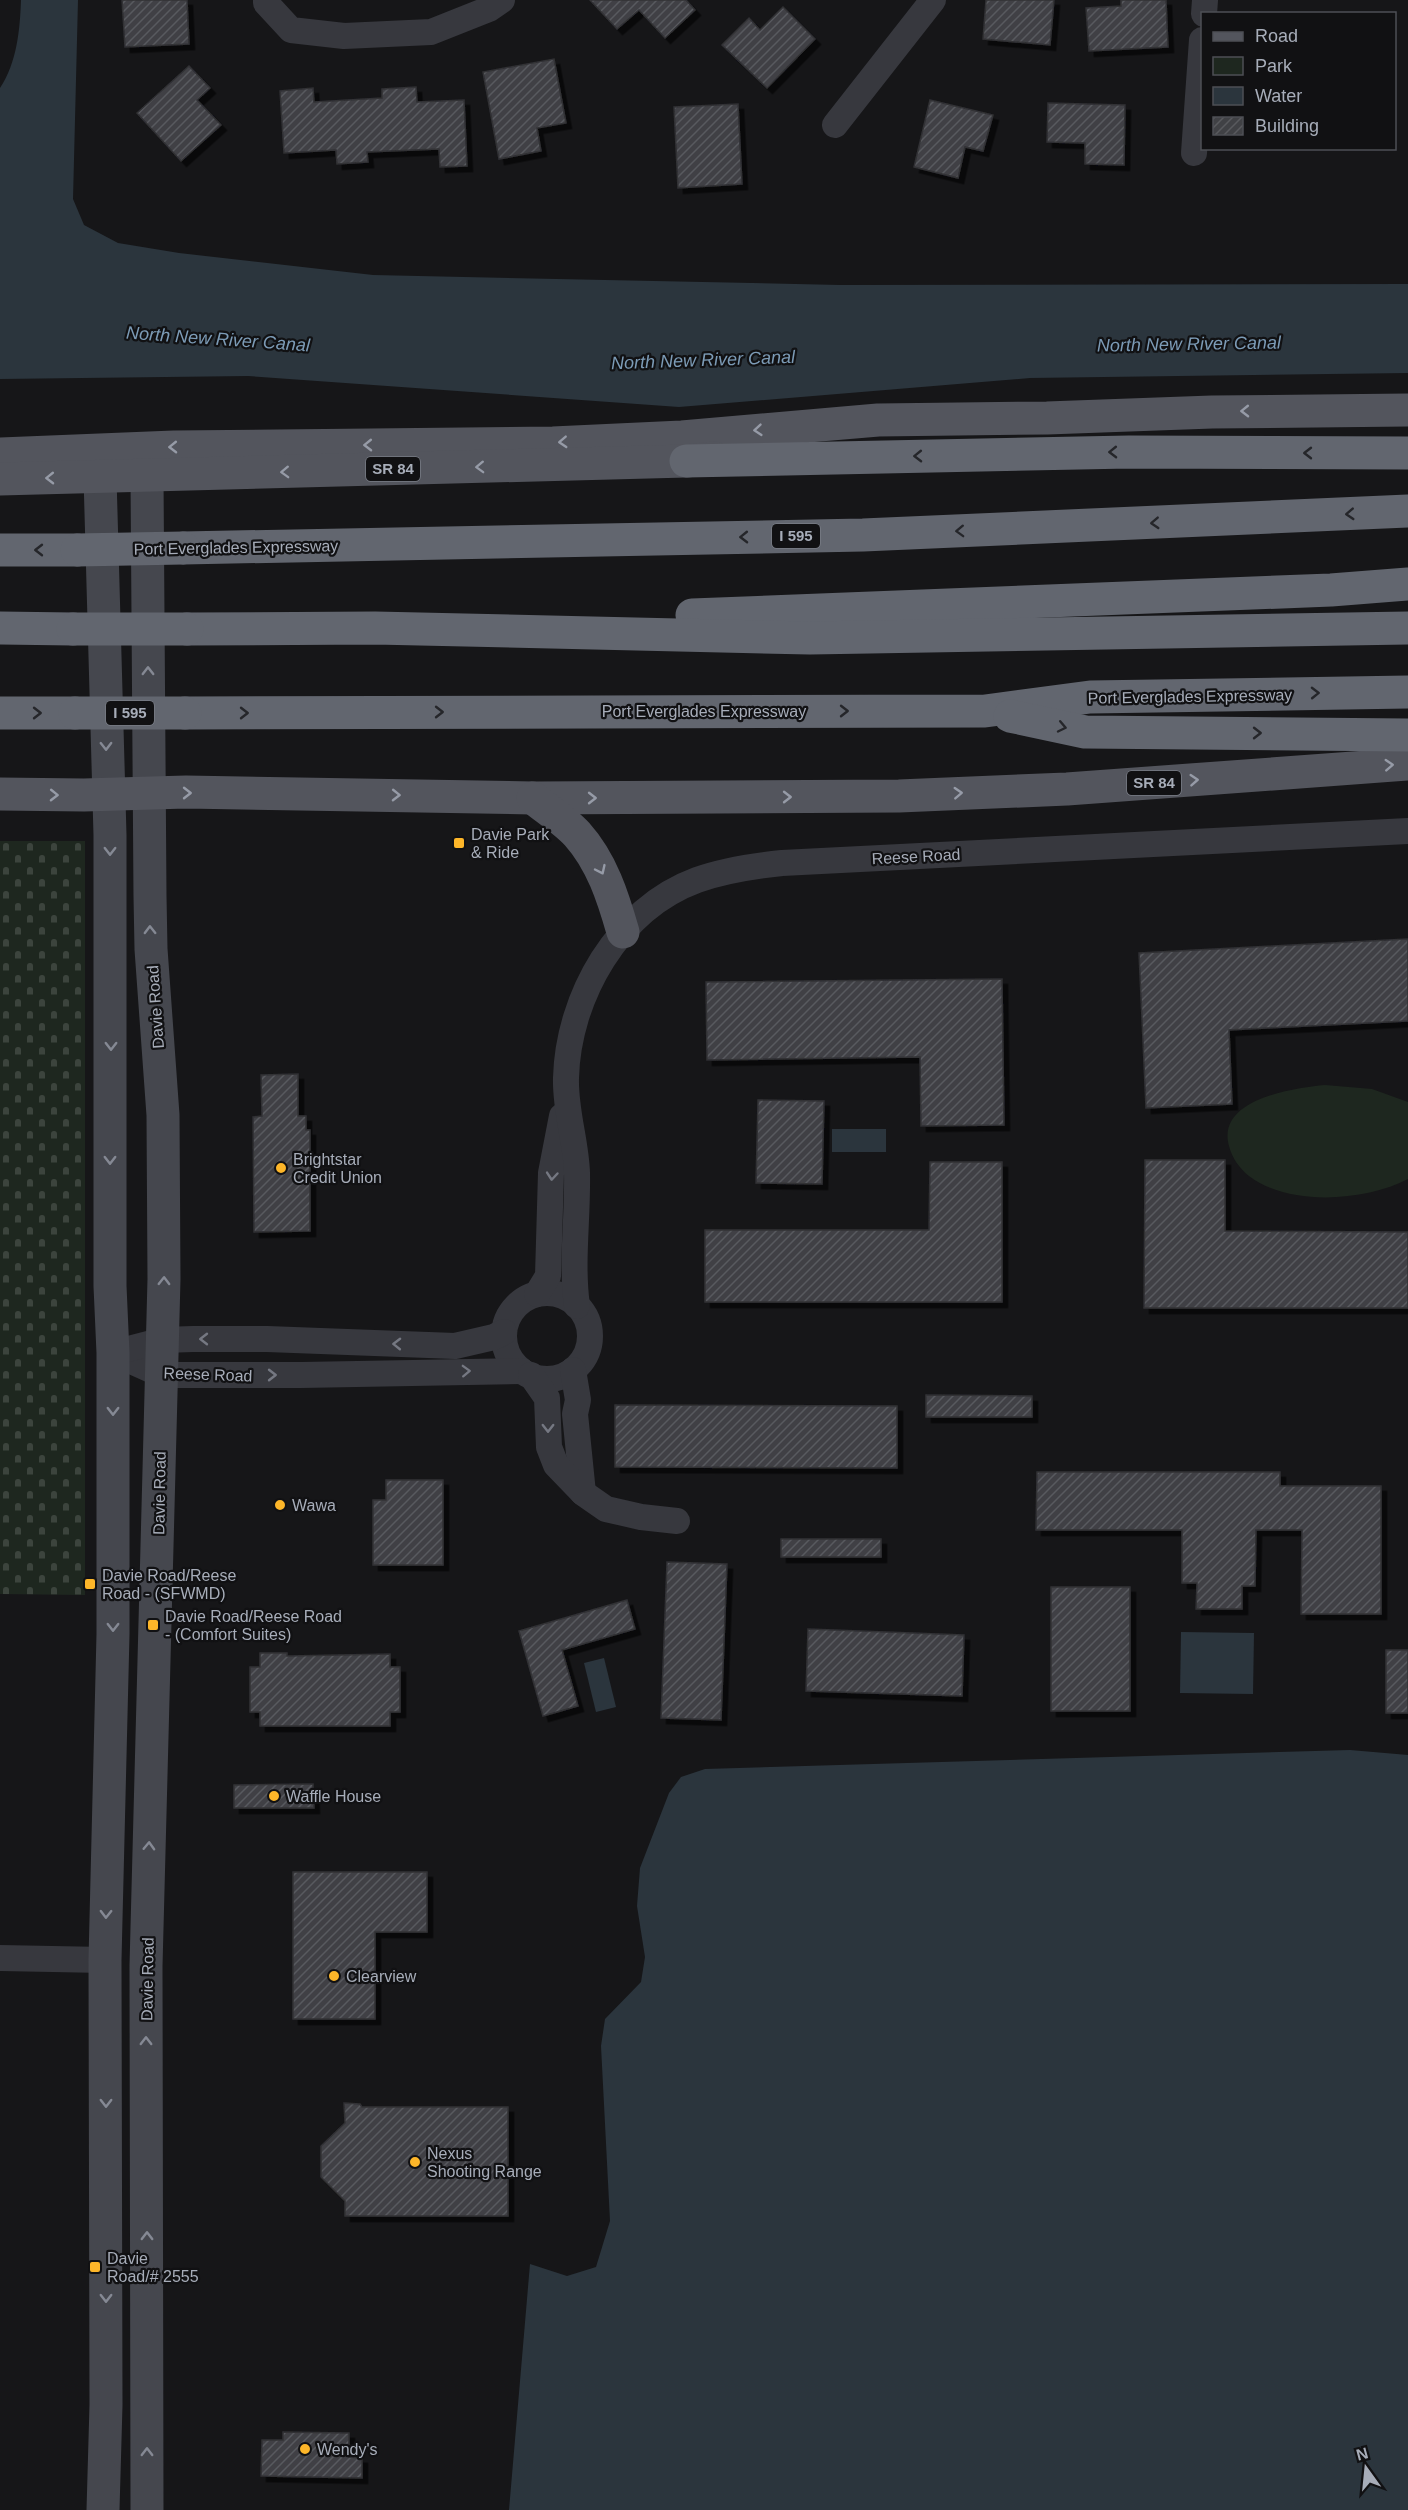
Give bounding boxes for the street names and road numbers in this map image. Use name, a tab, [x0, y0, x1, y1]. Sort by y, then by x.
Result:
road number: SR 84	[366, 457, 420, 481]
road number: I 595	[772, 524, 820, 548]
street label: Port Everglades Expressway	[134, 537, 338, 558]
street label: Port Everglades Expressway	[1088, 686, 1292, 707]
road number: I 595	[106, 701, 154, 725]
street label: Port Everglades Expressway	[602, 703, 806, 720]
road number: SR 84	[1127, 771, 1181, 795]
street label: Reese Road	[871, 846, 961, 867]
street label: Davie Road	[144, 965, 167, 1049]
street label: Reese Road	[163, 1364, 253, 1385]
street label: Davie Road	[150, 1451, 169, 1535]
street label: Davie Road	[138, 1937, 157, 2021]

